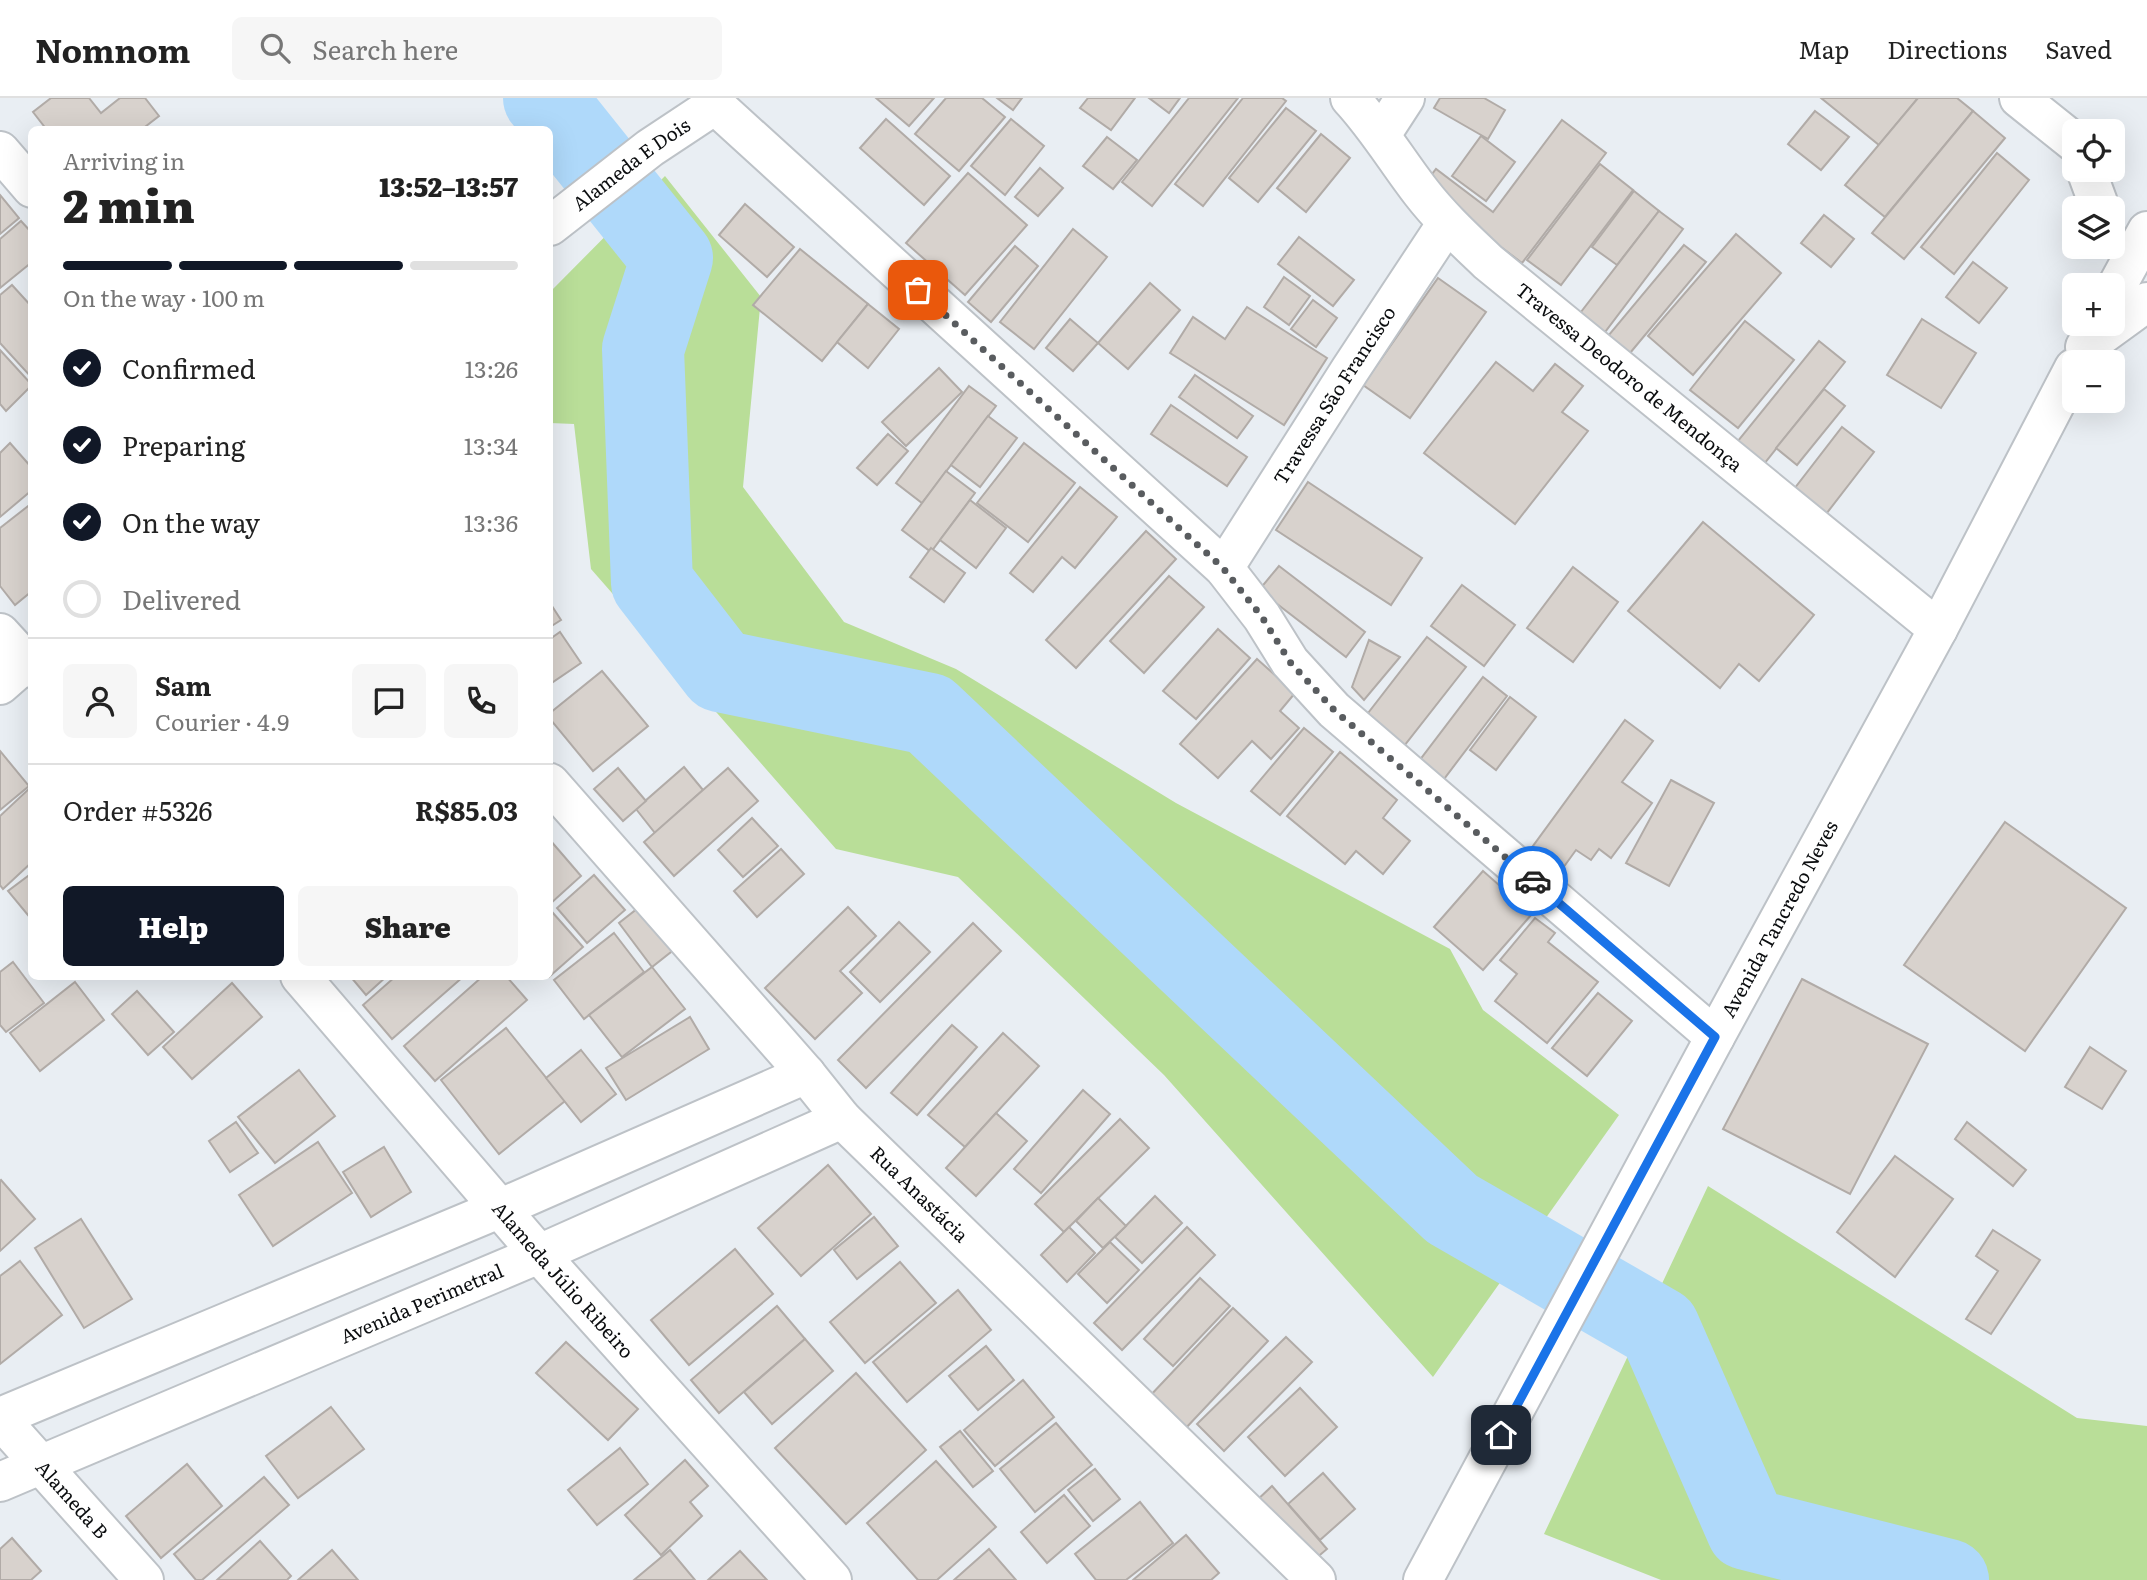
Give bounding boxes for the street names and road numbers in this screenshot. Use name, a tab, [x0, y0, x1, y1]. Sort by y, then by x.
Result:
street label: Alameda E Dois	[566, 110, 696, 217]
street label: Travessa Deodoro de Mendonça	[1510, 275, 1750, 478]
street label: Travessa São Francisco	[1266, 300, 1402, 490]
street label: Avenida Tancredo Neves	[1713, 815, 1844, 1022]
street label: Rua Anastácia	[865, 1139, 976, 1248]
street label: Alameda Júlio Ribeiro	[487, 1195, 641, 1364]
street label: Avenida Perimetral	[336, 1256, 507, 1350]
street label: Alameda B	[30, 1453, 115, 1544]

